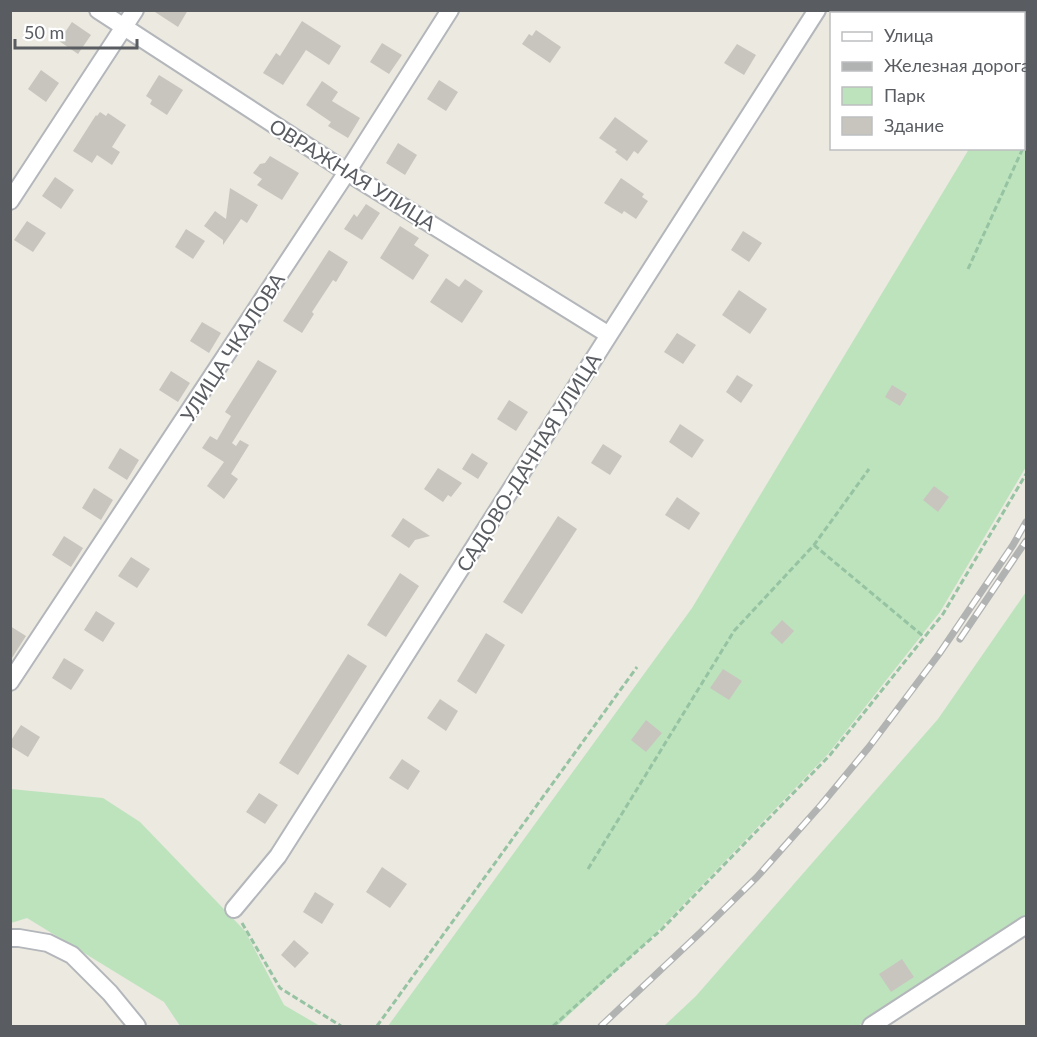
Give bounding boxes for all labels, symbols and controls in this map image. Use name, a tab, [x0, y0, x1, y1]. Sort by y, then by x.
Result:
scale bar	[15, 12, 136, 50]
legend	[830, 12, 1025, 150]
text: 50 m	[24, 21, 64, 43]
text: Улица	[884, 24, 934, 46]
text: Железная дорога	[884, 54, 1030, 76]
text: Парк	[884, 84, 926, 106]
street label: ОВРАЖНАЯ УЛИЦА	[265, 113, 441, 235]
text: Здание	[884, 114, 944, 136]
street label: УЛИЦА ЧКАЛОВА	[175, 268, 289, 426]
street label: САДОВО-ДАЧНАЯ УЛИЦА	[451, 348, 605, 576]

